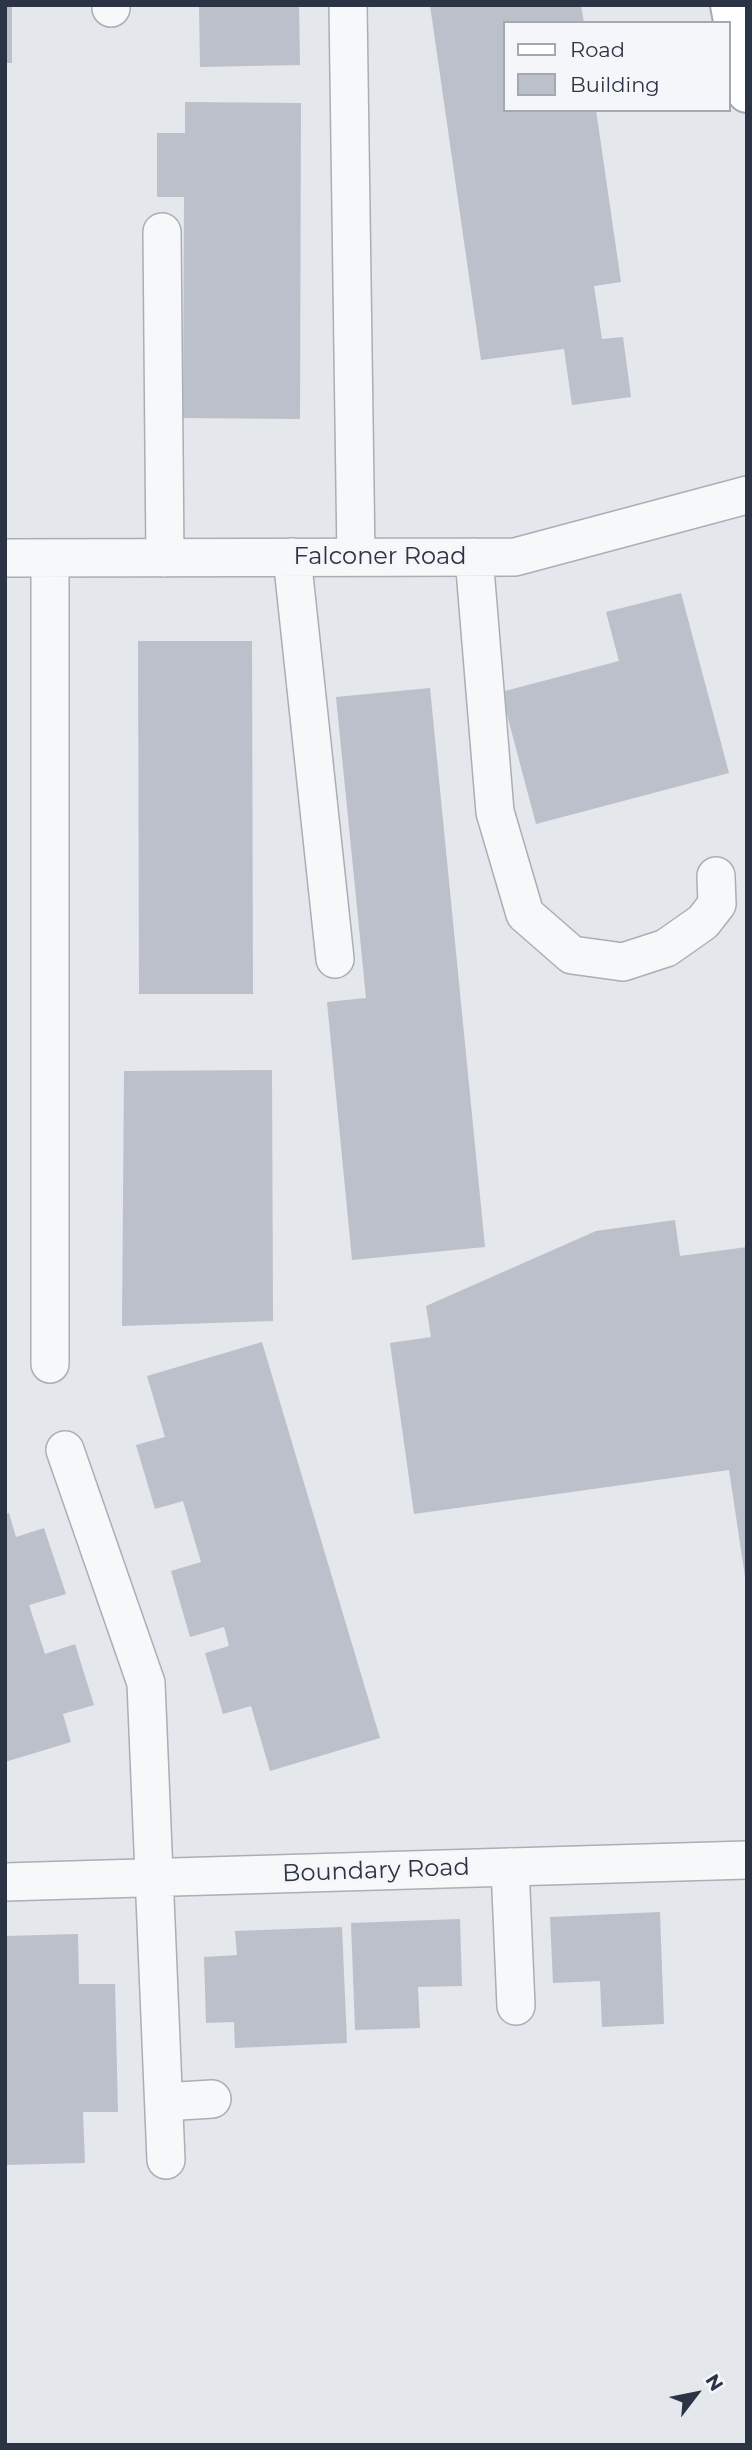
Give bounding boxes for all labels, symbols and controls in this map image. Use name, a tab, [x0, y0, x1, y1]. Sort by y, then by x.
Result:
legend	[504, 21, 731, 112]
text: Road	[570, 37, 625, 62]
text: Building	[570, 72, 660, 97]
street label: Falconer Road	[293, 543, 467, 571]
street label: Boundary Road	[282, 1853, 470, 1889]
north arrow	[661, 2359, 731, 2429]
text: N	[700, 2370, 728, 2395]

